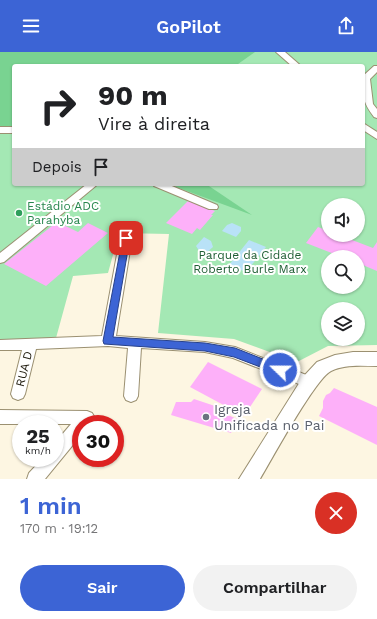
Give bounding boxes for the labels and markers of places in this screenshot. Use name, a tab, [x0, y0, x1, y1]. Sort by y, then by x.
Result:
place label: Estádio ADC Parahyba	[27, 199, 99, 227]
marker: Estádio ADC Parahyba	[14, 208, 24, 218]
pin	[109, 221, 143, 255]
place label: Igreja Unificada no Pai	[214, 401, 324, 433]
marker: Igreja Unificada no Pai	[201, 412, 211, 422]

